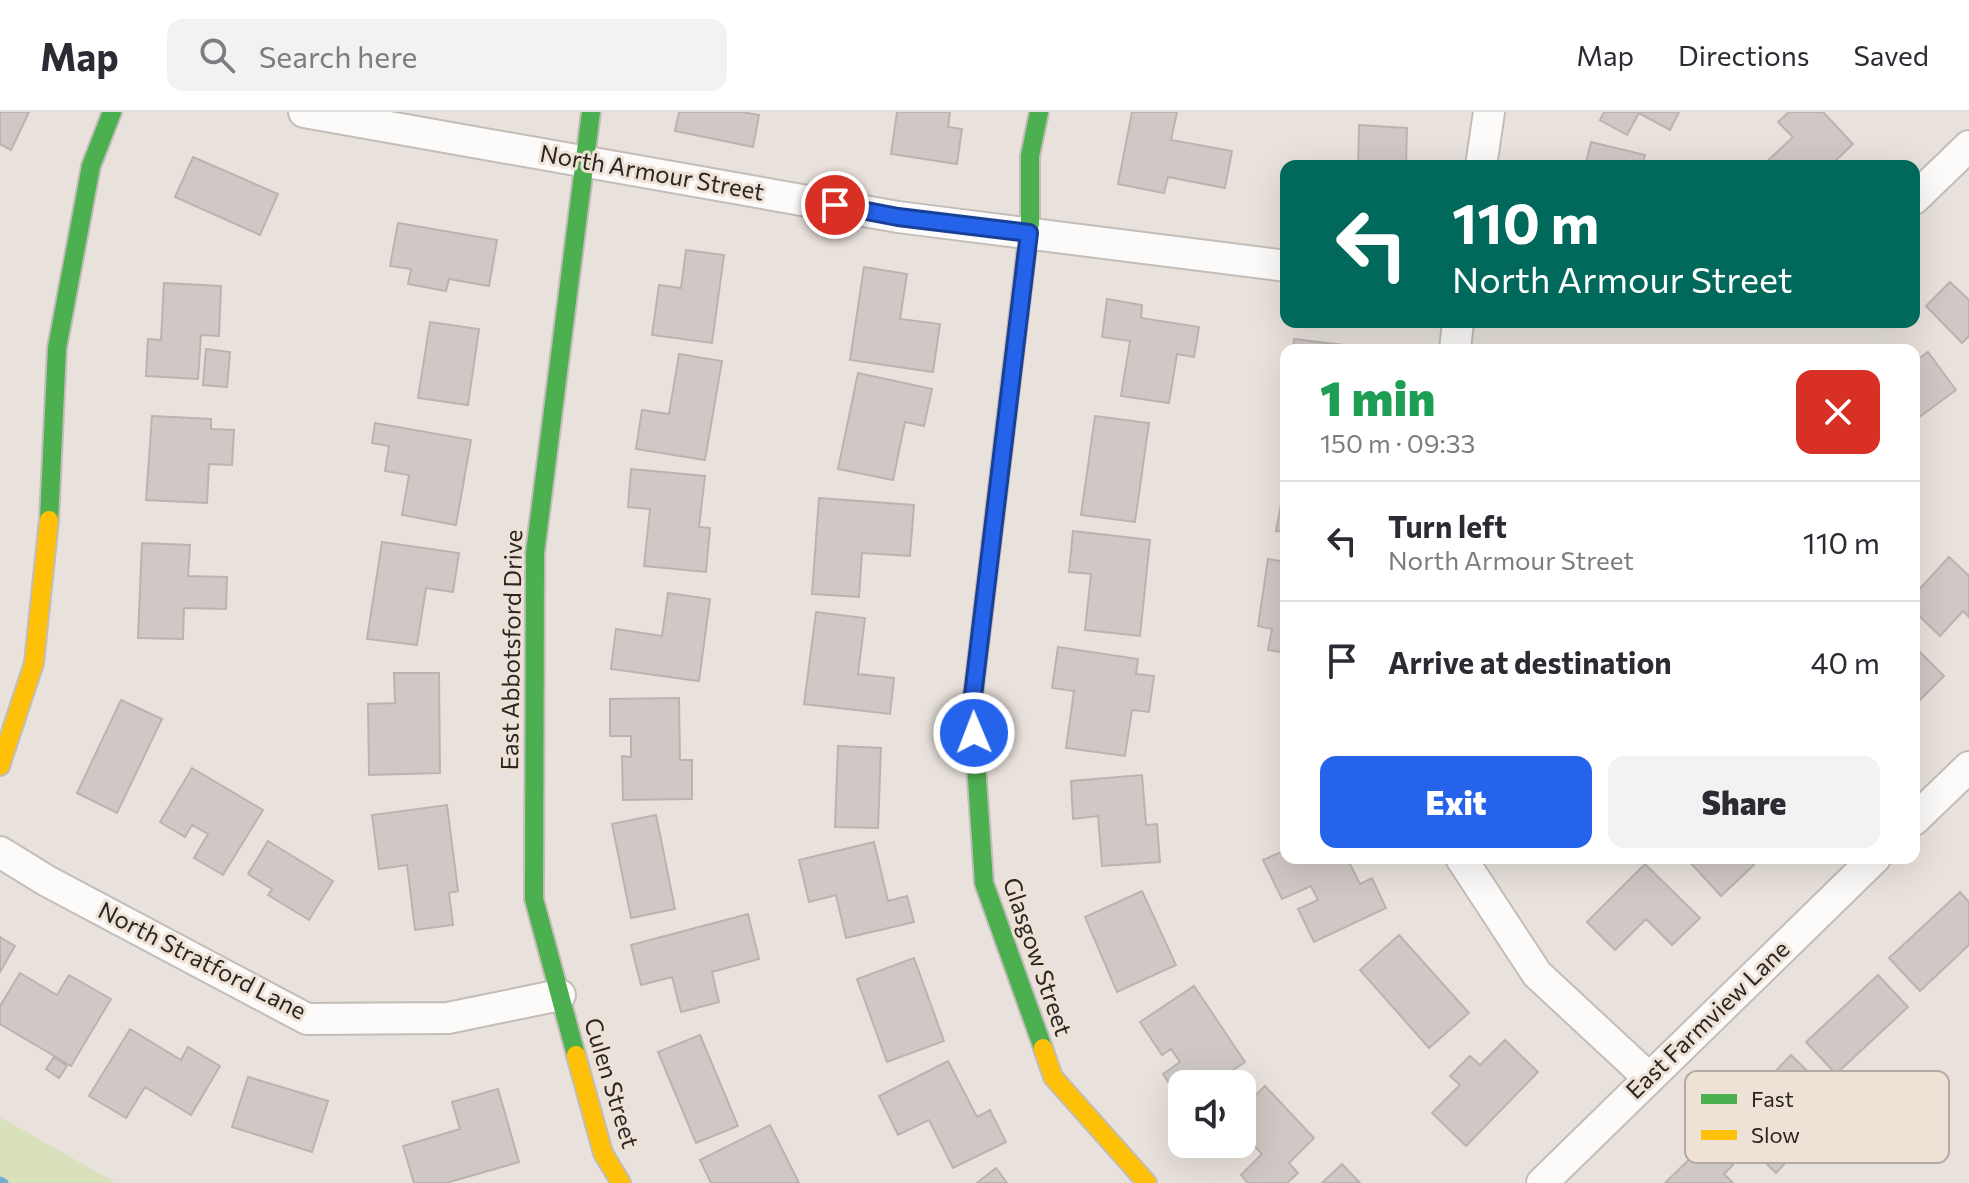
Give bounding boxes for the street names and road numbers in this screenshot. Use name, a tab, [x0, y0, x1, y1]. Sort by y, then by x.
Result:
street label: North Armour Street	[538, 138, 767, 206]
street label: East Abbotsford Drive	[494, 529, 527, 771]
street label: Glasgow Street	[998, 874, 1079, 1040]
street label: North Stratford Lane	[94, 895, 311, 1025]
street label: East Farmview Lane	[1619, 934, 1795, 1104]
street label: Culen Street	[579, 1014, 646, 1151]

